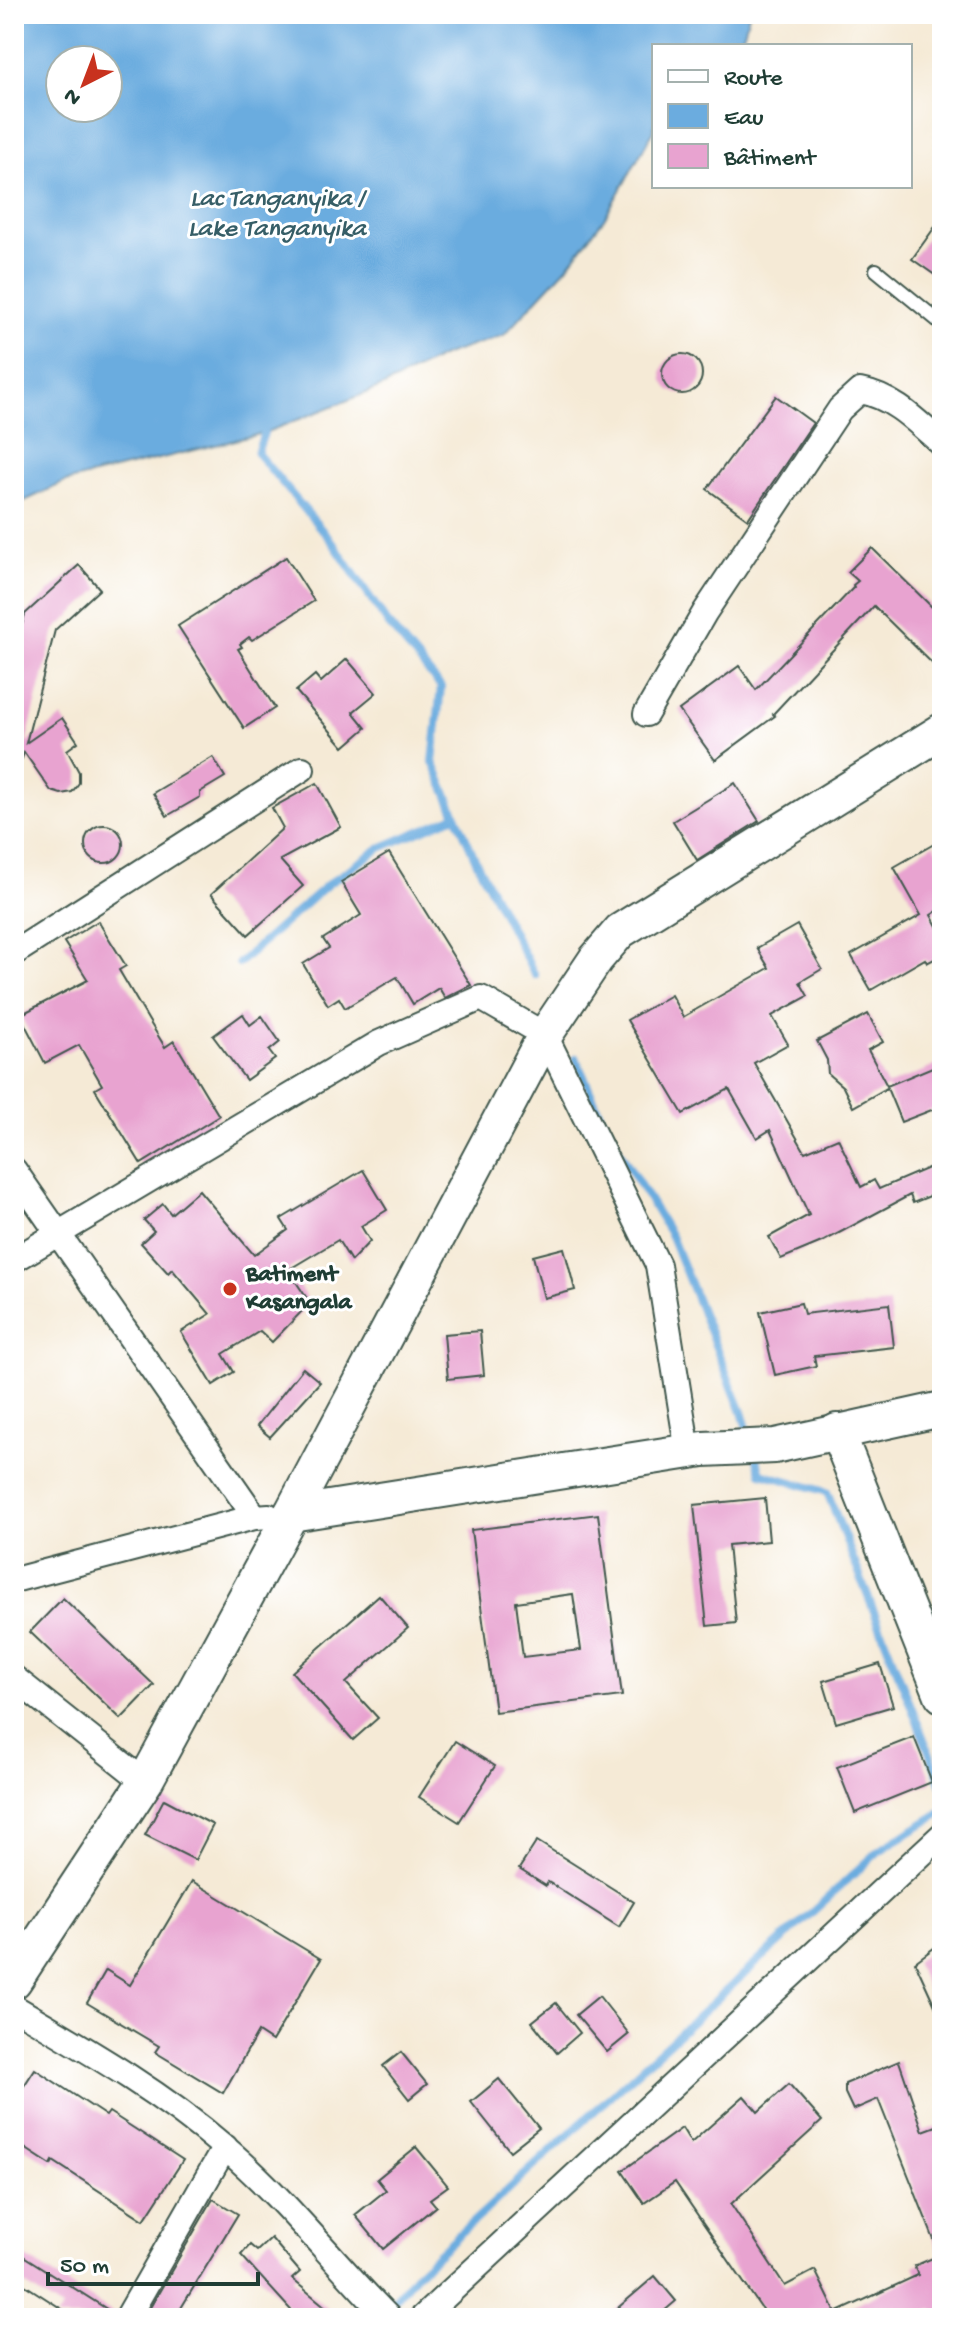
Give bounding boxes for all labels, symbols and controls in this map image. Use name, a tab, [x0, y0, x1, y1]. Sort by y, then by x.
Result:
north arrow	[44, 44, 124, 124]
legend	[652, 44, 912, 188]
text: Route	[724, 65, 783, 94]
text: N	[59, 81, 87, 110]
text: Eau	[724, 105, 764, 134]
text: Bâtiment	[723, 145, 817, 174]
water label: Lac Tanganyika / Lake Tanganyika	[188, 185, 368, 246]
place label: Batiment Kasangala	[245, 1261, 353, 1318]
marker: Batiment Kasangala	[221, 1280, 239, 1298]
scale bar	[48, 2236, 258, 2286]
text: 50 m	[60, 2253, 109, 2282]

